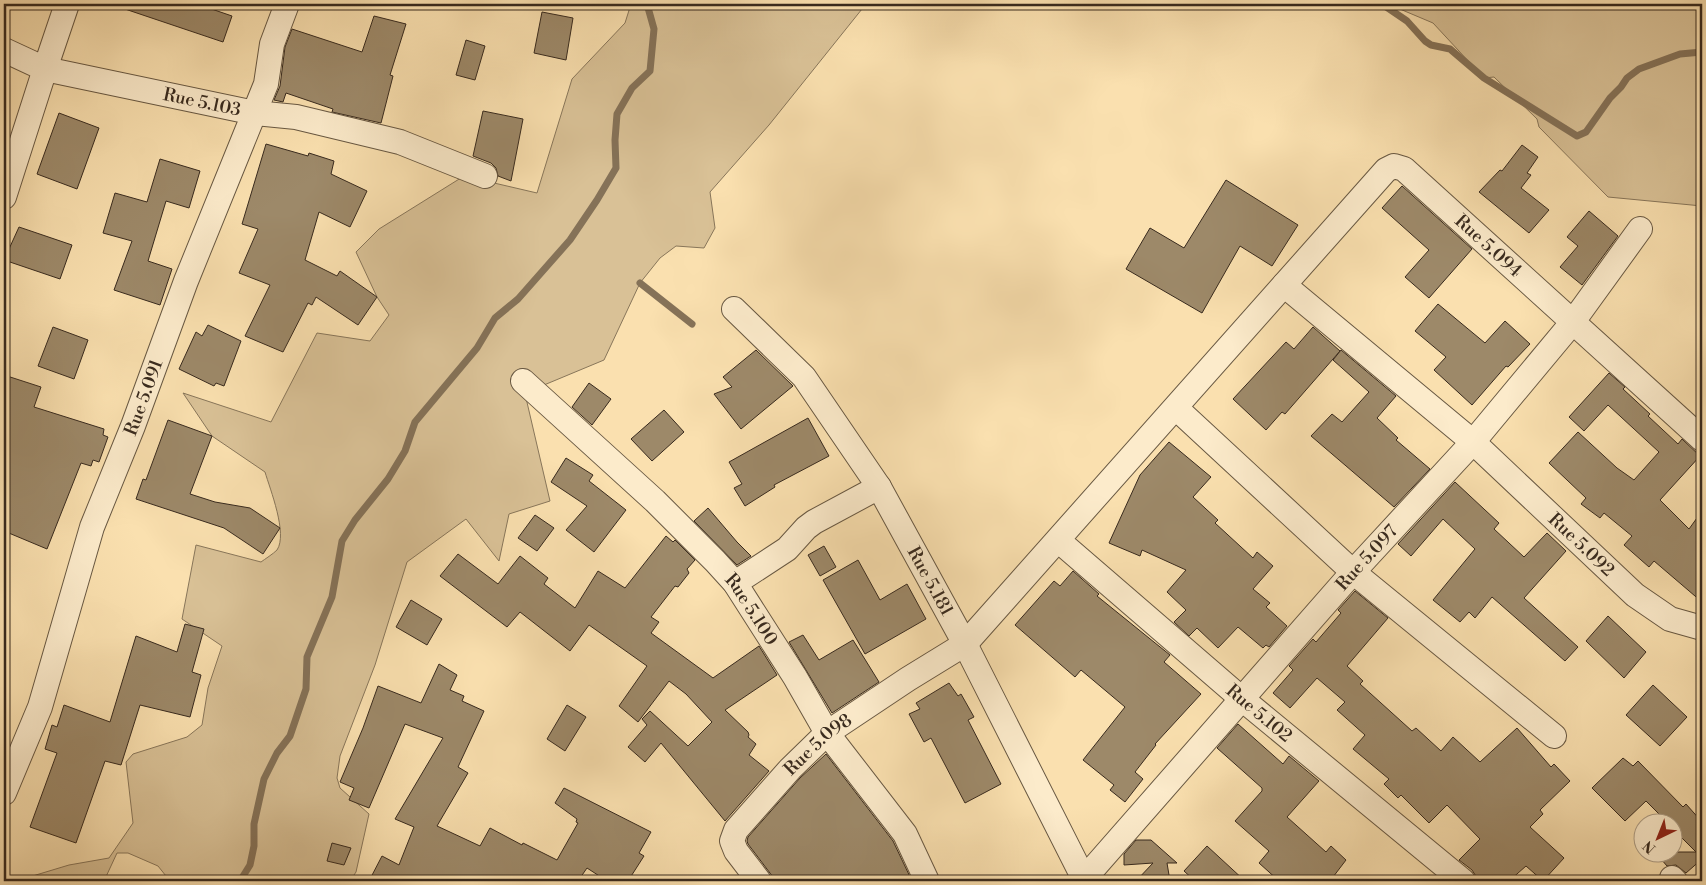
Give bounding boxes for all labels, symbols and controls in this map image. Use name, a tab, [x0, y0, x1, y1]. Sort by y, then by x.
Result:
street label: Rue 5.103	[161, 83, 243, 121]
street label: Rue 5.094	[1450, 209, 1527, 282]
street label: Rue 5.091	[119, 356, 168, 439]
street label: Rue 5.092	[1544, 508, 1619, 581]
street label: Rue 5.097	[1331, 520, 1403, 595]
street label: Rue 5.181	[902, 542, 959, 620]
street label: Rue 5.100	[720, 568, 783, 649]
street label: Rue 5.102	[1221, 679, 1297, 747]
street label: Rue 5.098	[779, 708, 856, 780]
north arrow	[1634, 812, 1684, 862]
text: N	[1640, 836, 1660, 857]

